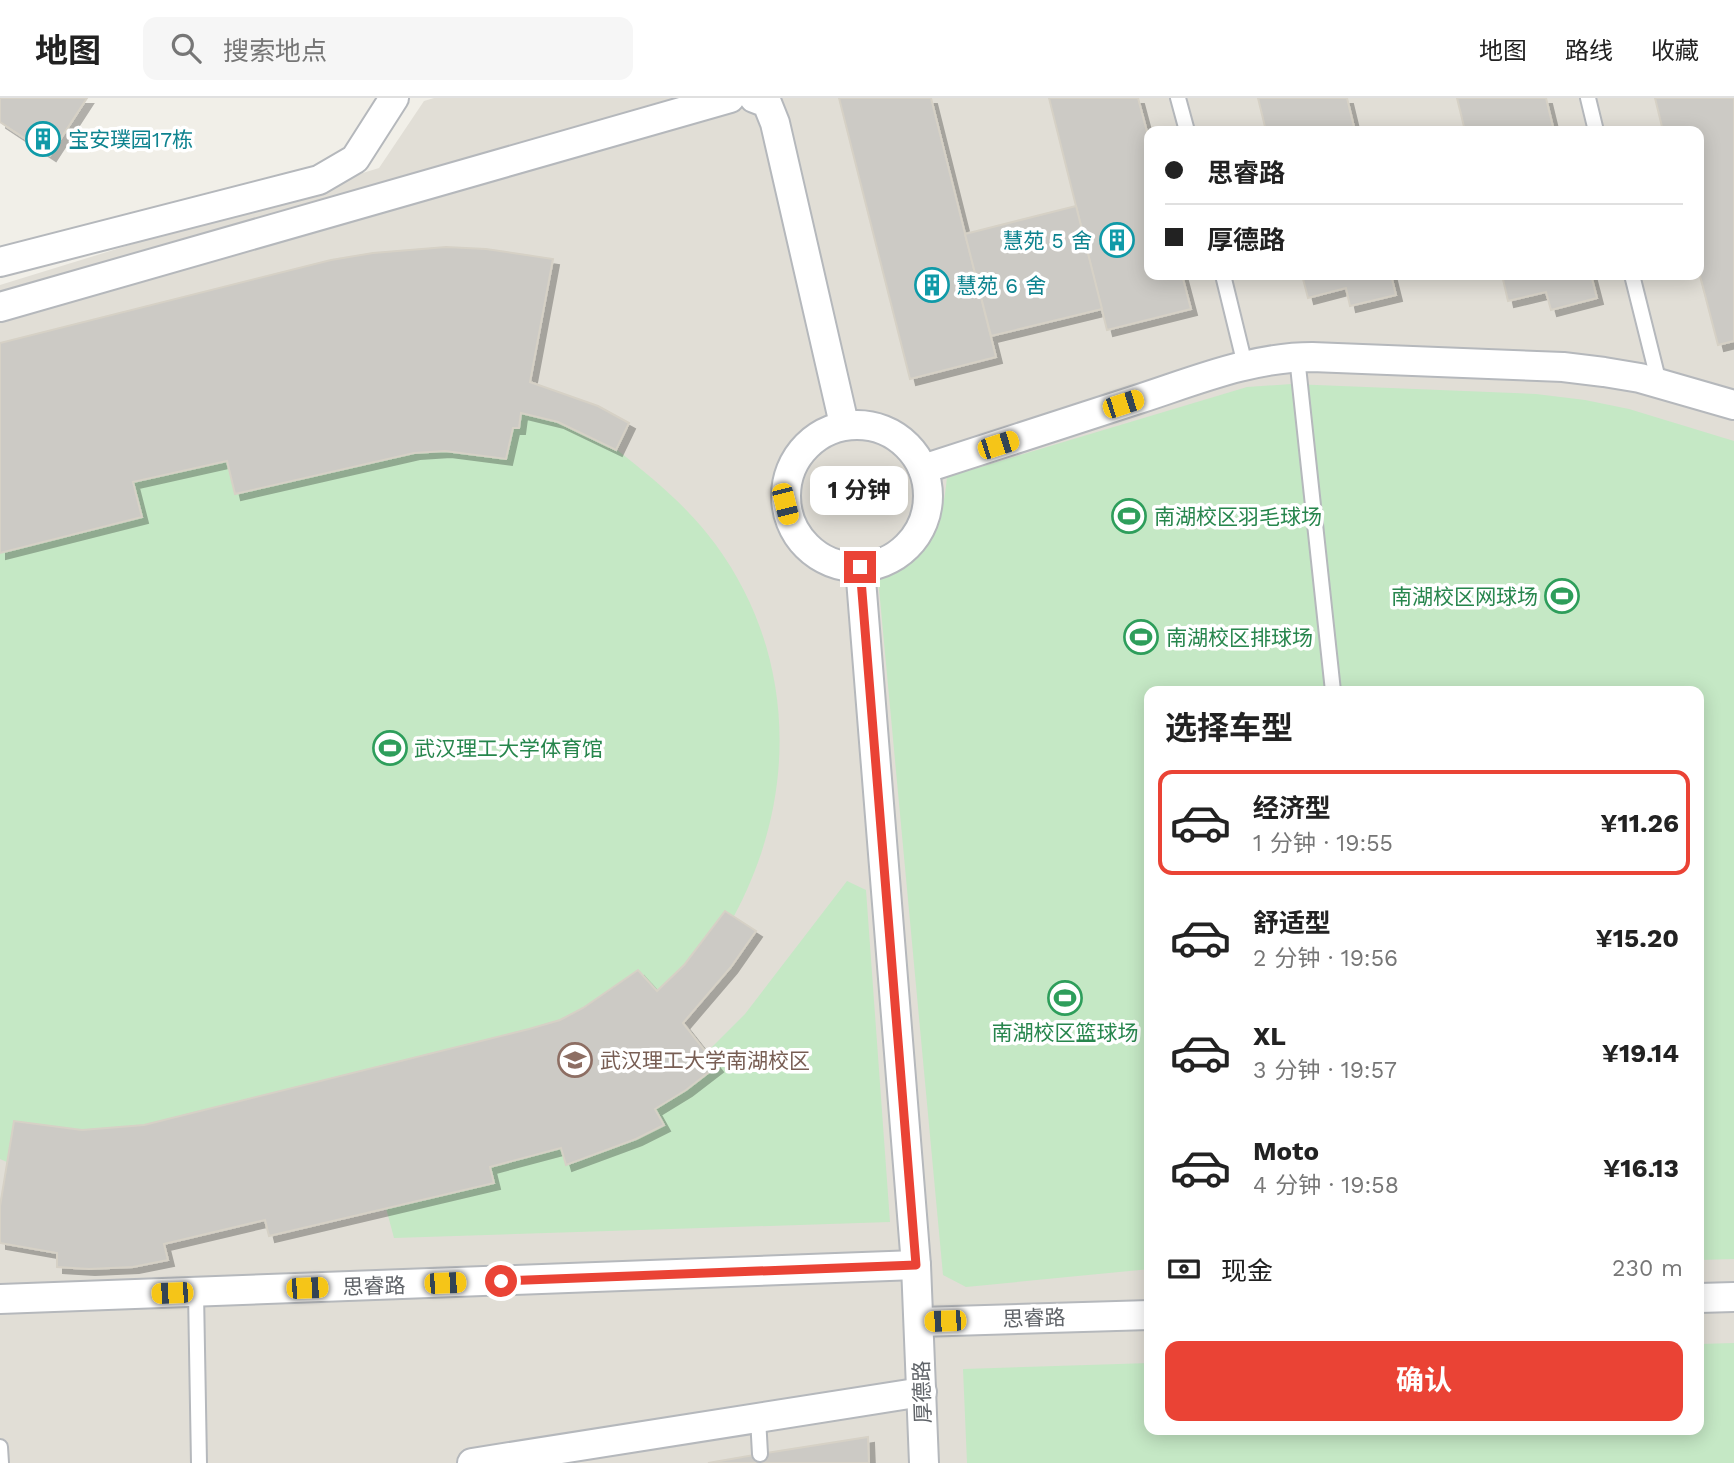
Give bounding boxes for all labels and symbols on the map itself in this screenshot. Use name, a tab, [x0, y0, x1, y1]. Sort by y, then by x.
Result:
building icon: 宝安璞园17栋	[24, 120, 62, 158]
place label: 宝安璞园17栋	[68, 127, 193, 152]
building icon: 慧苑 5 舍	[1098, 221, 1136, 259]
place label: 慧苑 5 舍	[1002, 228, 1092, 253]
building icon: 慧苑 6 舍	[913, 266, 951, 304]
place label: 慧苑 6 舍	[956, 273, 1046, 298]
car	[1100, 388, 1147, 420]
car	[975, 429, 1022, 461]
callout: 1 分钟	[811, 466, 909, 514]
car	[770, 481, 801, 527]
sports icon: 南湖校区羽毛球场	[1110, 497, 1148, 535]
place label: 南湖校区羽毛球场	[1154, 504, 1322, 529]
route end	[844, 551, 876, 583]
sports icon: 南湖校区网球场	[1543, 577, 1581, 615]
place label: 南湖校区网球场	[1391, 584, 1538, 609]
sports icon: 南湖校区排球场	[1122, 618, 1160, 656]
place label: 南湖校区排球场	[1166, 625, 1313, 650]
sports icon: 武汉理工大学体育馆	[371, 729, 409, 767]
place label: 武汉理工大学体育馆	[414, 736, 603, 761]
sports icon: 南湖校区篮球场	[1046, 979, 1084, 1017]
place label: 南湖校区篮球场	[992, 1020, 1139, 1045]
school or university icon: 武汉理工大学南湖校区	[556, 1041, 594, 1079]
place label: 武汉理工大学南湖校区	[600, 1048, 810, 1073]
route start	[485, 1265, 517, 1297]
street label: 思睿路	[342, 1272, 406, 1300]
car	[424, 1272, 467, 1294]
car	[286, 1277, 329, 1299]
car	[151, 1282, 194, 1304]
street label: 思睿路	[1002, 1304, 1066, 1332]
car	[924, 1310, 967, 1332]
street label: 厚德路	[908, 1360, 936, 1424]

